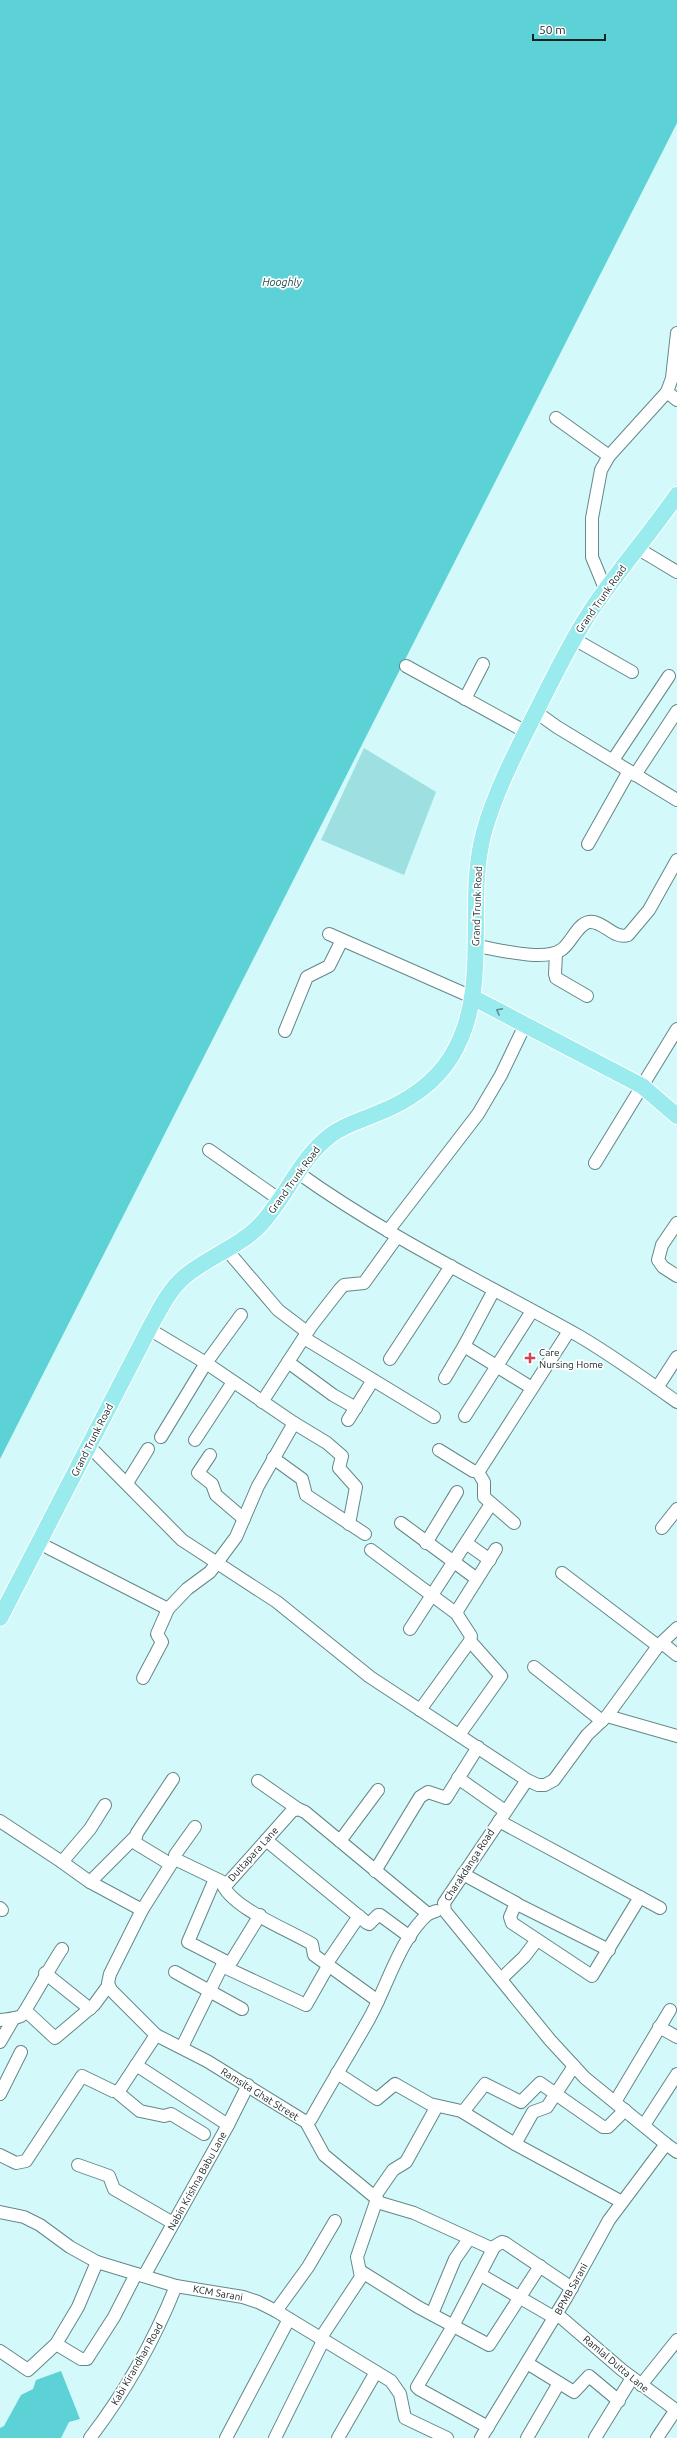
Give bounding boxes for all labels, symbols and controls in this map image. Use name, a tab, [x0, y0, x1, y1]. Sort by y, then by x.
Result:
scale bar	[533, 16, 605, 42]
text: 50 m	[539, 23, 566, 36]
water label: Hooghly	[262, 276, 303, 288]
street label: Grand Trunk Road	[573, 563, 629, 635]
street label: Grand Trunk Road	[470, 866, 484, 946]
one-way arrow	[495, 1008, 503, 1016]
street label: Grand Trunk Road	[266, 1144, 322, 1216]
place label: Care Nursing Home	[539, 1347, 603, 1370]
marker: Care Nursing Home	[524, 1352, 536, 1364]
street label: Grand Trunk Road	[69, 1402, 115, 1478]
street label: Duttapara Lane	[226, 1825, 280, 1883]
street label: Charakdanga Road	[442, 1827, 496, 1903]
street label: Ramsita Ghat Street	[219, 2066, 301, 2122]
street label: Nabin Krishna Babu Lane	[165, 2130, 229, 2232]
street label: BPMB Sarani	[552, 2261, 590, 2317]
street label: KCM Sarani	[192, 2283, 244, 2303]
street label: Kabi Kirandhan Road	[109, 2321, 165, 2407]
street label: Ramlal Dutta Lane	[581, 2333, 651, 2395]

